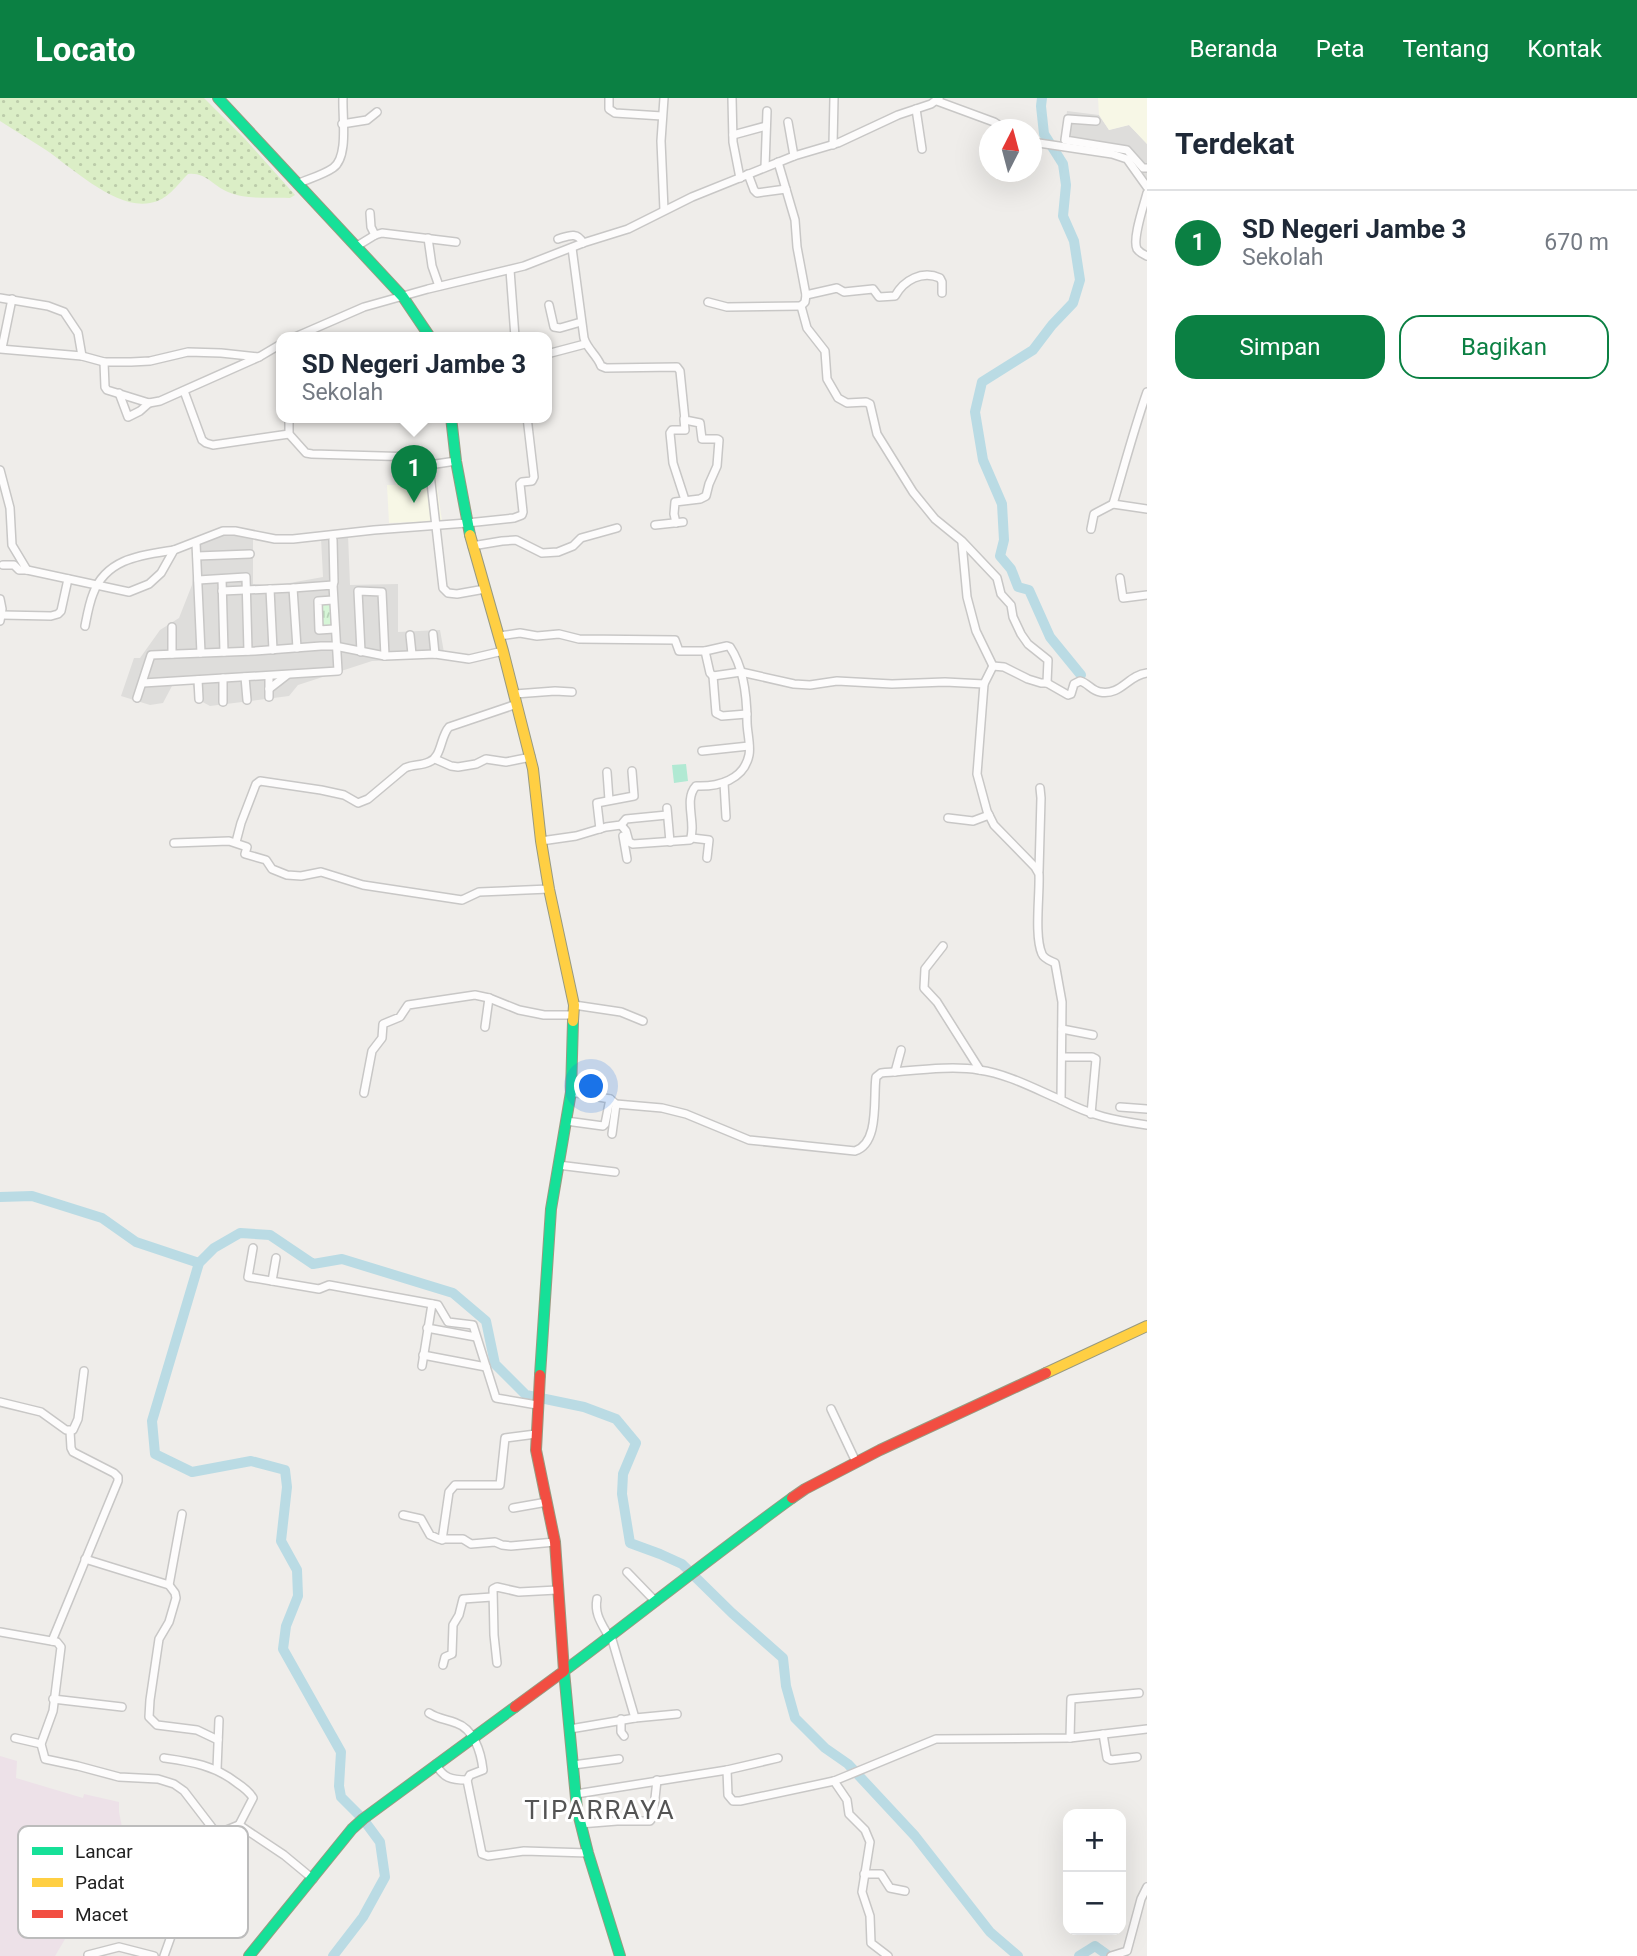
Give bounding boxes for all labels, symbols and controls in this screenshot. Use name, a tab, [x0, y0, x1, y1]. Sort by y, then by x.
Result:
text: Locato	[35, 30, 136, 69]
text: Beranda	[1190, 35, 1278, 63]
text: Peta	[1316, 35, 1364, 63]
text: Tentang	[1402, 35, 1489, 63]
text: Kontak	[1527, 35, 1602, 63]
north arrow	[979, 119, 1042, 182]
text: Terdekat	[1175, 126, 1294, 161]
text: SD Negeri Jambe 3	[1242, 214, 1467, 244]
text: 1	[1191, 229, 1205, 256]
text: 670 m	[1544, 229, 1609, 256]
text: Sekolah	[1242, 244, 1323, 271]
button: Simpan	[1175, 315, 1385, 379]
button: Bagikan	[1399, 315, 1609, 379]
popup	[276, 332, 552, 423]
text: SD Negeri Jambe 3	[302, 349, 526, 379]
text: Sekolah	[302, 379, 383, 406]
pin: 1	[391, 445, 437, 503]
your location	[574, 1069, 608, 1103]
district label: TIPARRAYA	[524, 1795, 676, 1825]
map controls	[1063, 1809, 1126, 1935]
button: +	[1063, 1809, 1126, 1872]
legend	[18, 1826, 248, 1938]
text: Lancar	[75, 1840, 133, 1863]
text: Padat	[75, 1871, 125, 1894]
button: −	[1063, 1872, 1126, 1935]
text: Macet	[75, 1903, 128, 1926]

